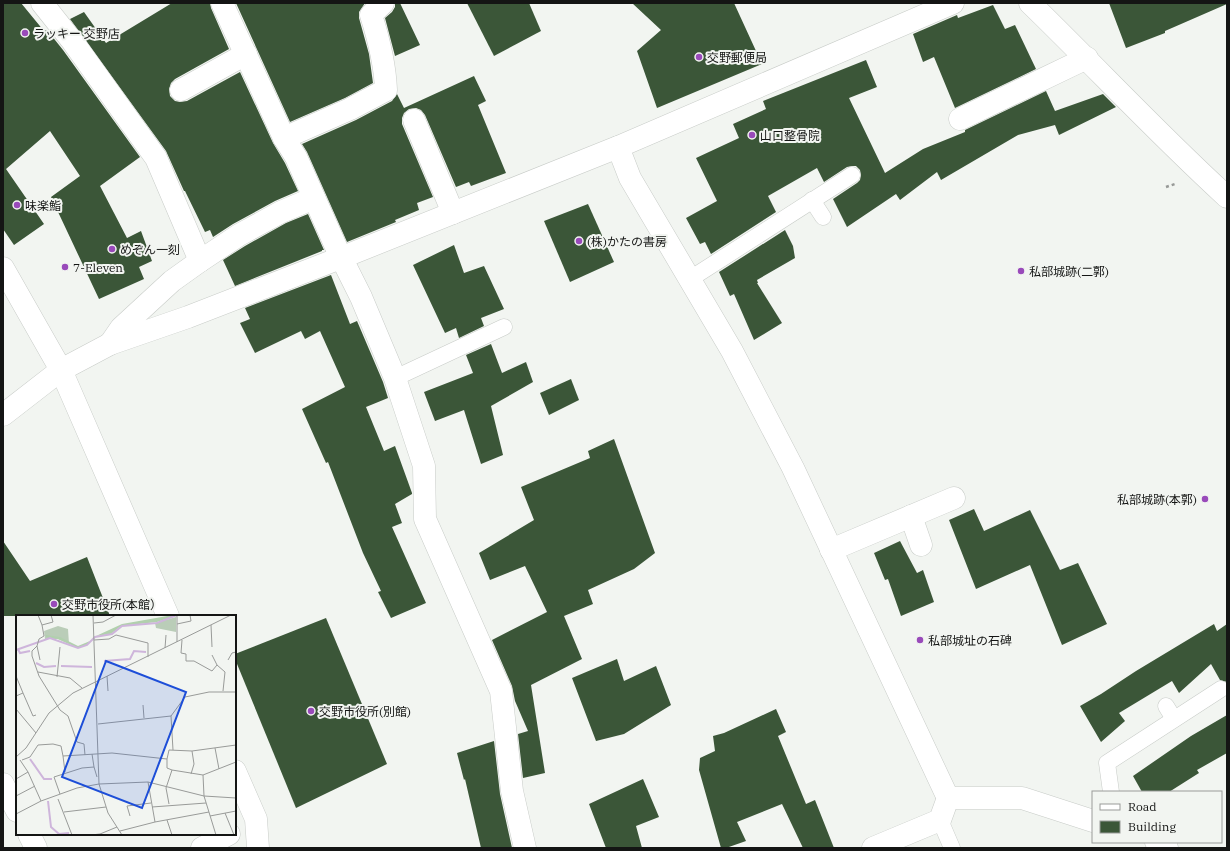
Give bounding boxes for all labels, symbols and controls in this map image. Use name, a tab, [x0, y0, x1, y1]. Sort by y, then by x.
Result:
place label: ラッキー 交野店	[33, 26, 120, 41]
marker: ラッキー 交野店	[20, 28, 30, 38]
place label: 交野郵便局	[707, 50, 767, 65]
marker: 交野郵便局	[694, 52, 704, 62]
place label: 山口整骨院	[760, 128, 820, 143]
marker: 山口整骨院	[747, 130, 757, 140]
place label: 味楽鮨	[25, 198, 61, 213]
marker: 味楽鮨	[12, 200, 22, 210]
place label: (株)かたの書房	[587, 234, 667, 249]
marker: (株)かたの書房	[574, 236, 584, 246]
place label: めぞん一刻	[120, 242, 180, 257]
marker: めぞん一刻	[107, 244, 117, 254]
place label: 7-Eleven	[73, 260, 123, 275]
marker: 7-Eleven	[60, 262, 70, 272]
place label: 私部城跡(二郭)	[1029, 264, 1109, 279]
marker: 私部城跡(二郭)	[1016, 266, 1026, 276]
place label: 私部城跡(本郭)	[1117, 492, 1197, 507]
marker: 私部城跡(本郭)	[1200, 494, 1210, 504]
place label: 交野市役所(本館）	[62, 597, 162, 612]
marker: 交野市役所(本館）	[49, 599, 59, 609]
inset map	[16, 615, 236, 835]
place label: 私部城址の石碑	[928, 633, 1012, 648]
marker: 私部城址の石碑	[915, 635, 925, 645]
place label: 交野市役所(別館)	[319, 704, 411, 719]
marker: 交野市役所(別館)	[306, 706, 316, 716]
legend	[1092, 791, 1222, 843]
text: Road	[1128, 799, 1157, 814]
text: Building	[1128, 819, 1176, 834]

